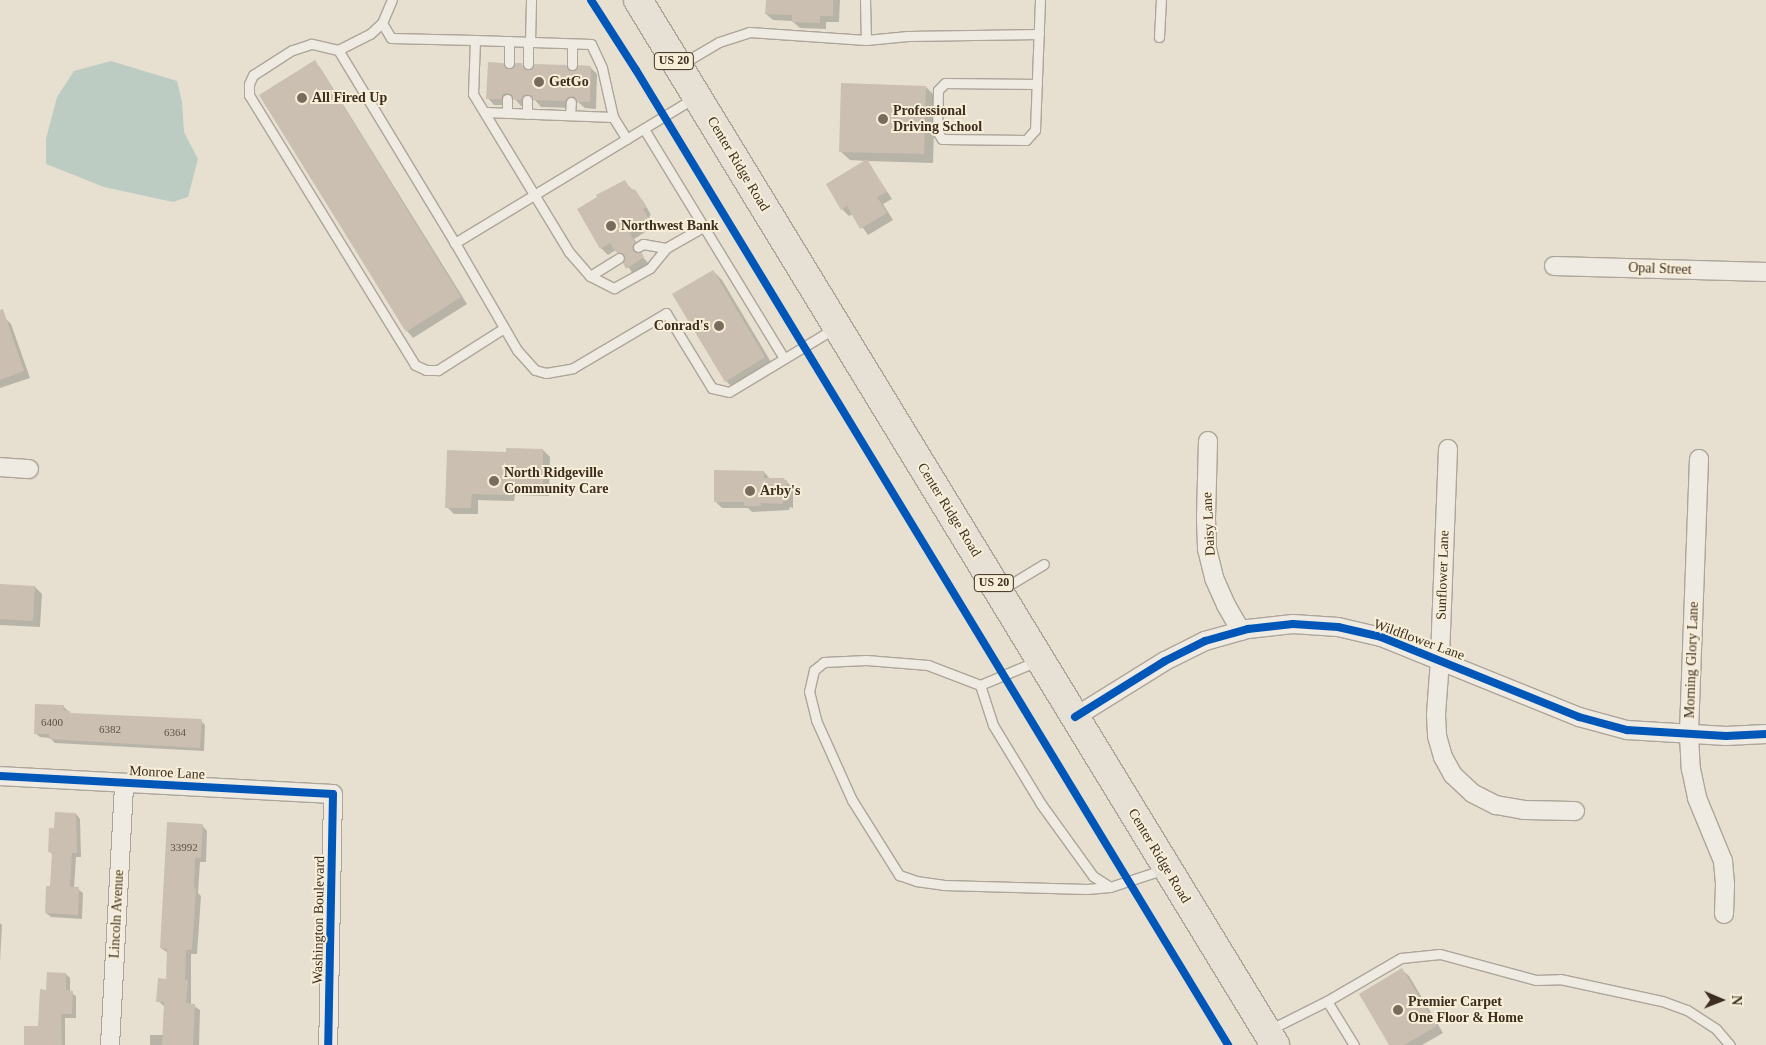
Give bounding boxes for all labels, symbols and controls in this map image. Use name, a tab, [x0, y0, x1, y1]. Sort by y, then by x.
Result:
road number: US 20	[653, 51, 695, 70]
place label: GetGo	[549, 74, 589, 90]
marker: GetGo	[533, 76, 545, 88]
place label: All Fired Up	[312, 90, 387, 106]
marker: All Fired Up	[296, 92, 308, 104]
place label: Professional Driving School	[893, 103, 982, 136]
marker: Professional Driving School	[877, 113, 889, 125]
street label: Center Ridge Road	[703, 114, 773, 214]
place label: Northwest Bank	[621, 218, 719, 234]
marker: Northwest Bank	[605, 220, 617, 232]
street label: Opal Street	[1628, 259, 1692, 279]
place label: Conrad's	[654, 318, 709, 334]
marker: Conrad's	[713, 320, 725, 332]
street label: Center Ridge Road	[913, 460, 985, 560]
place label: North Ridgeville Community Care	[504, 465, 608, 498]
marker: North Ridgeville Community Care	[488, 475, 500, 487]
place label: Arby's	[760, 483, 800, 499]
marker: Arby's	[744, 485, 756, 497]
street label: Daisy Lane	[1199, 492, 1219, 556]
street label: Sunflower Lane	[1433, 530, 1453, 620]
road number: US 20	[973, 574, 1015, 592]
street label: Morning Glory Lane	[1682, 601, 1702, 719]
street label: Wildflower Lane	[1371, 616, 1467, 664]
house number: 6400	[41, 715, 63, 729]
house number: 6382	[99, 722, 121, 736]
house number: 6364	[164, 725, 186, 739]
street label: Monroe Lane	[129, 763, 205, 783]
street label: Center Ridge Road	[1124, 806, 1194, 906]
house number: 33992	[170, 840, 198, 854]
street label: Washington Boulevard	[309, 856, 329, 984]
street label: Lincoln Avenue	[106, 869, 128, 959]
north arrow	[1696, 975, 1746, 1025]
place label: Premier Carpet One Floor & Home	[1408, 994, 1523, 1026]
text: N	[1729, 995, 1744, 1005]
marker: Premier Carpet One Floor & Home	[1392, 1004, 1404, 1016]

